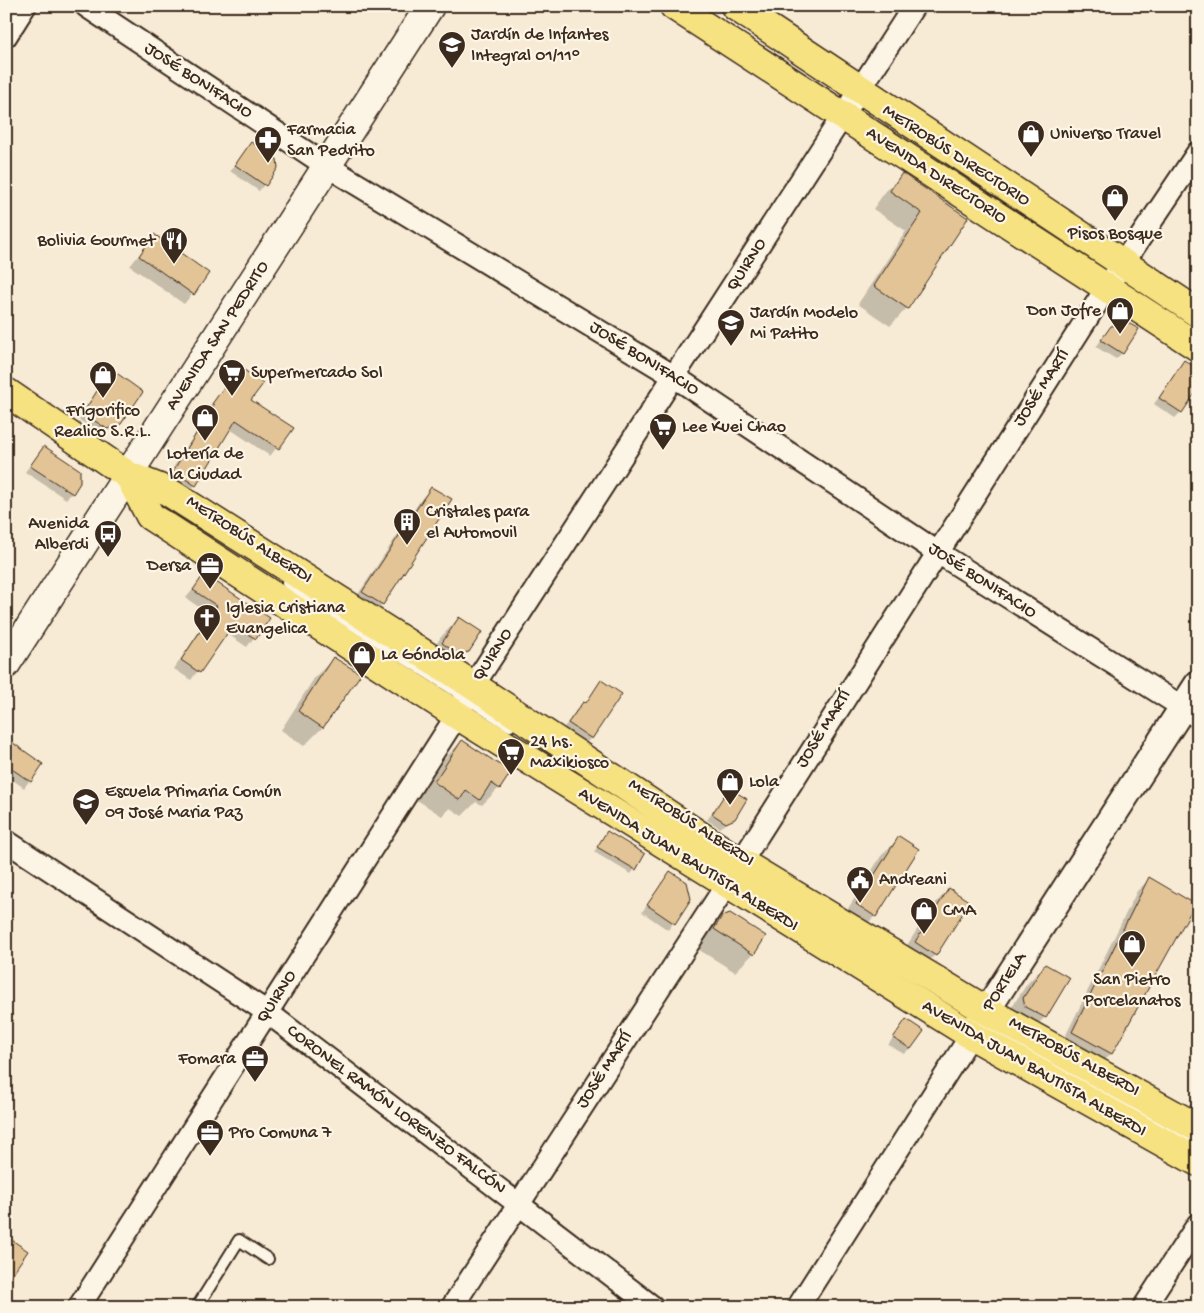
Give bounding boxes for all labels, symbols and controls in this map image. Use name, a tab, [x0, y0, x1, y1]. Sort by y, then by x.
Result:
place label: Jardín de Infantes Integral 01/11°	[471, 25, 610, 67]
school or university icon: Jardín de Infantes Integral 01/11°	[437, 30, 467, 69]
street label: JOSÉ BONIFACIO	[140, 38, 256, 124]
street label: METROBÚS DIRECTORIO	[878, 100, 1034, 212]
shop icon: Universo Travel	[1016, 119, 1046, 158]
place label: Farmacia San Pedrito	[286, 120, 375, 162]
street label: AVENIDA DIRECTORIO	[862, 123, 1010, 229]
place label: Universo Travel	[1050, 124, 1161, 145]
pharmacy icon: Farmacia San Pedrito	[253, 125, 283, 164]
shop icon: Pisos Bosque	[1100, 183, 1130, 222]
place label: Pisos Bosque	[1067, 224, 1163, 245]
restaurant icon: Bolivia Gourmet	[159, 226, 189, 265]
place label: Bolivia Gourmet	[37, 231, 157, 252]
street label: QUIRNO	[722, 234, 772, 295]
street label: AVENIDA SAN PEDRITO	[162, 257, 274, 415]
shop icon: Don Jofre	[1105, 296, 1135, 335]
place label: Don Jofre	[1026, 301, 1102, 322]
place label: Jardín Modelo Mi Patito	[750, 303, 858, 345]
school or university icon: Jardín Modelo Mi Patito	[716, 308, 746, 347]
street label: JOSÉ BONIFACIO	[585, 317, 703, 401]
street label: JOSÉ MARTÍ	[1009, 345, 1075, 431]
supermarket icon: Supermercado Sol	[217, 358, 247, 397]
shop icon: Frigorifico Realico S.R.L.	[88, 360, 118, 399]
place label: Supermercado Sol	[251, 363, 383, 384]
place label: Frigorifico Realico S.R.L.	[54, 401, 152, 443]
shop icon: Lotería de la Ciudad	[190, 403, 220, 442]
supermarket icon: Lee Kuei Chao	[648, 412, 678, 451]
place label: Lee Kuei Chao	[682, 417, 786, 438]
place label: Lotería de la Ciudad	[167, 444, 244, 486]
street label: METROBÚS ALBERDI	[182, 491, 316, 589]
place label: Cristales para el Automovil	[426, 502, 530, 544]
building icon: Cristales para el Automovil	[392, 507, 422, 546]
place label: Avenida Alberdi	[28, 514, 90, 556]
bus stop icon: Avenida Alberdi	[93, 519, 123, 558]
street label: JOSÉ BONIFACIO	[924, 538, 1040, 624]
office icon: Dersa	[195, 551, 225, 590]
place label: Dersa	[146, 556, 192, 577]
place label: Iglesia Cristiana Evangelica	[226, 598, 346, 640]
church icon: Iglesia Cristiana Evangelica	[192, 603, 222, 642]
street label: QUIRNO	[468, 624, 518, 685]
shop icon: La Góndola	[347, 640, 377, 679]
place label: La Góndola	[381, 645, 466, 666]
street label: JOSÉ MARTÍ	[792, 686, 857, 772]
place label: 24 hs. Maxikiosco	[530, 732, 609, 774]
supermarket icon: 24 hs. Maxikiosco	[496, 737, 526, 776]
shop icon: Lola	[715, 767, 745, 806]
place label: Lola	[749, 772, 780, 793]
street label: METROBÚS ALBERDI	[624, 774, 758, 872]
place label: Escuela Primaria Común 09 José Maria Paz	[105, 782, 282, 824]
street label: AVENIDA JUAN BAUTISTA ALBERDI	[574, 783, 802, 937]
school or university icon: Escuela Primaria Común 09 José Maria Paz	[71, 787, 101, 826]
public building icon: Andreani	[845, 865, 875, 904]
place label: Andreani	[879, 870, 947, 891]
shop icon: CMA	[909, 896, 939, 935]
place label: CMA	[943, 901, 977, 922]
shop icon: San Pietro Porcelanatos	[1117, 929, 1147, 968]
street label: PORTELA	[978, 948, 1032, 1016]
street label: QUIRNO	[252, 966, 302, 1027]
place label: San Pietro Porcelanatos	[1083, 970, 1182, 1012]
street label: AVENIDA JUAN BAUTISTA ALBERDI	[918, 996, 1150, 1142]
street label: METROBÚS ALBERDI	[1005, 1012, 1143, 1102]
street label: CORONEL RAMÓN LORENZO FALCÓN	[282, 1021, 510, 1199]
street label: JOSÉ MARTÍ	[572, 1027, 638, 1113]
office icon: Fomara	[240, 1044, 270, 1083]
place label: Fomara	[177, 1049, 237, 1070]
office icon: Pro Comuna 7	[195, 1118, 225, 1157]
place label: Pro Comuna 7	[228, 1123, 332, 1144]

